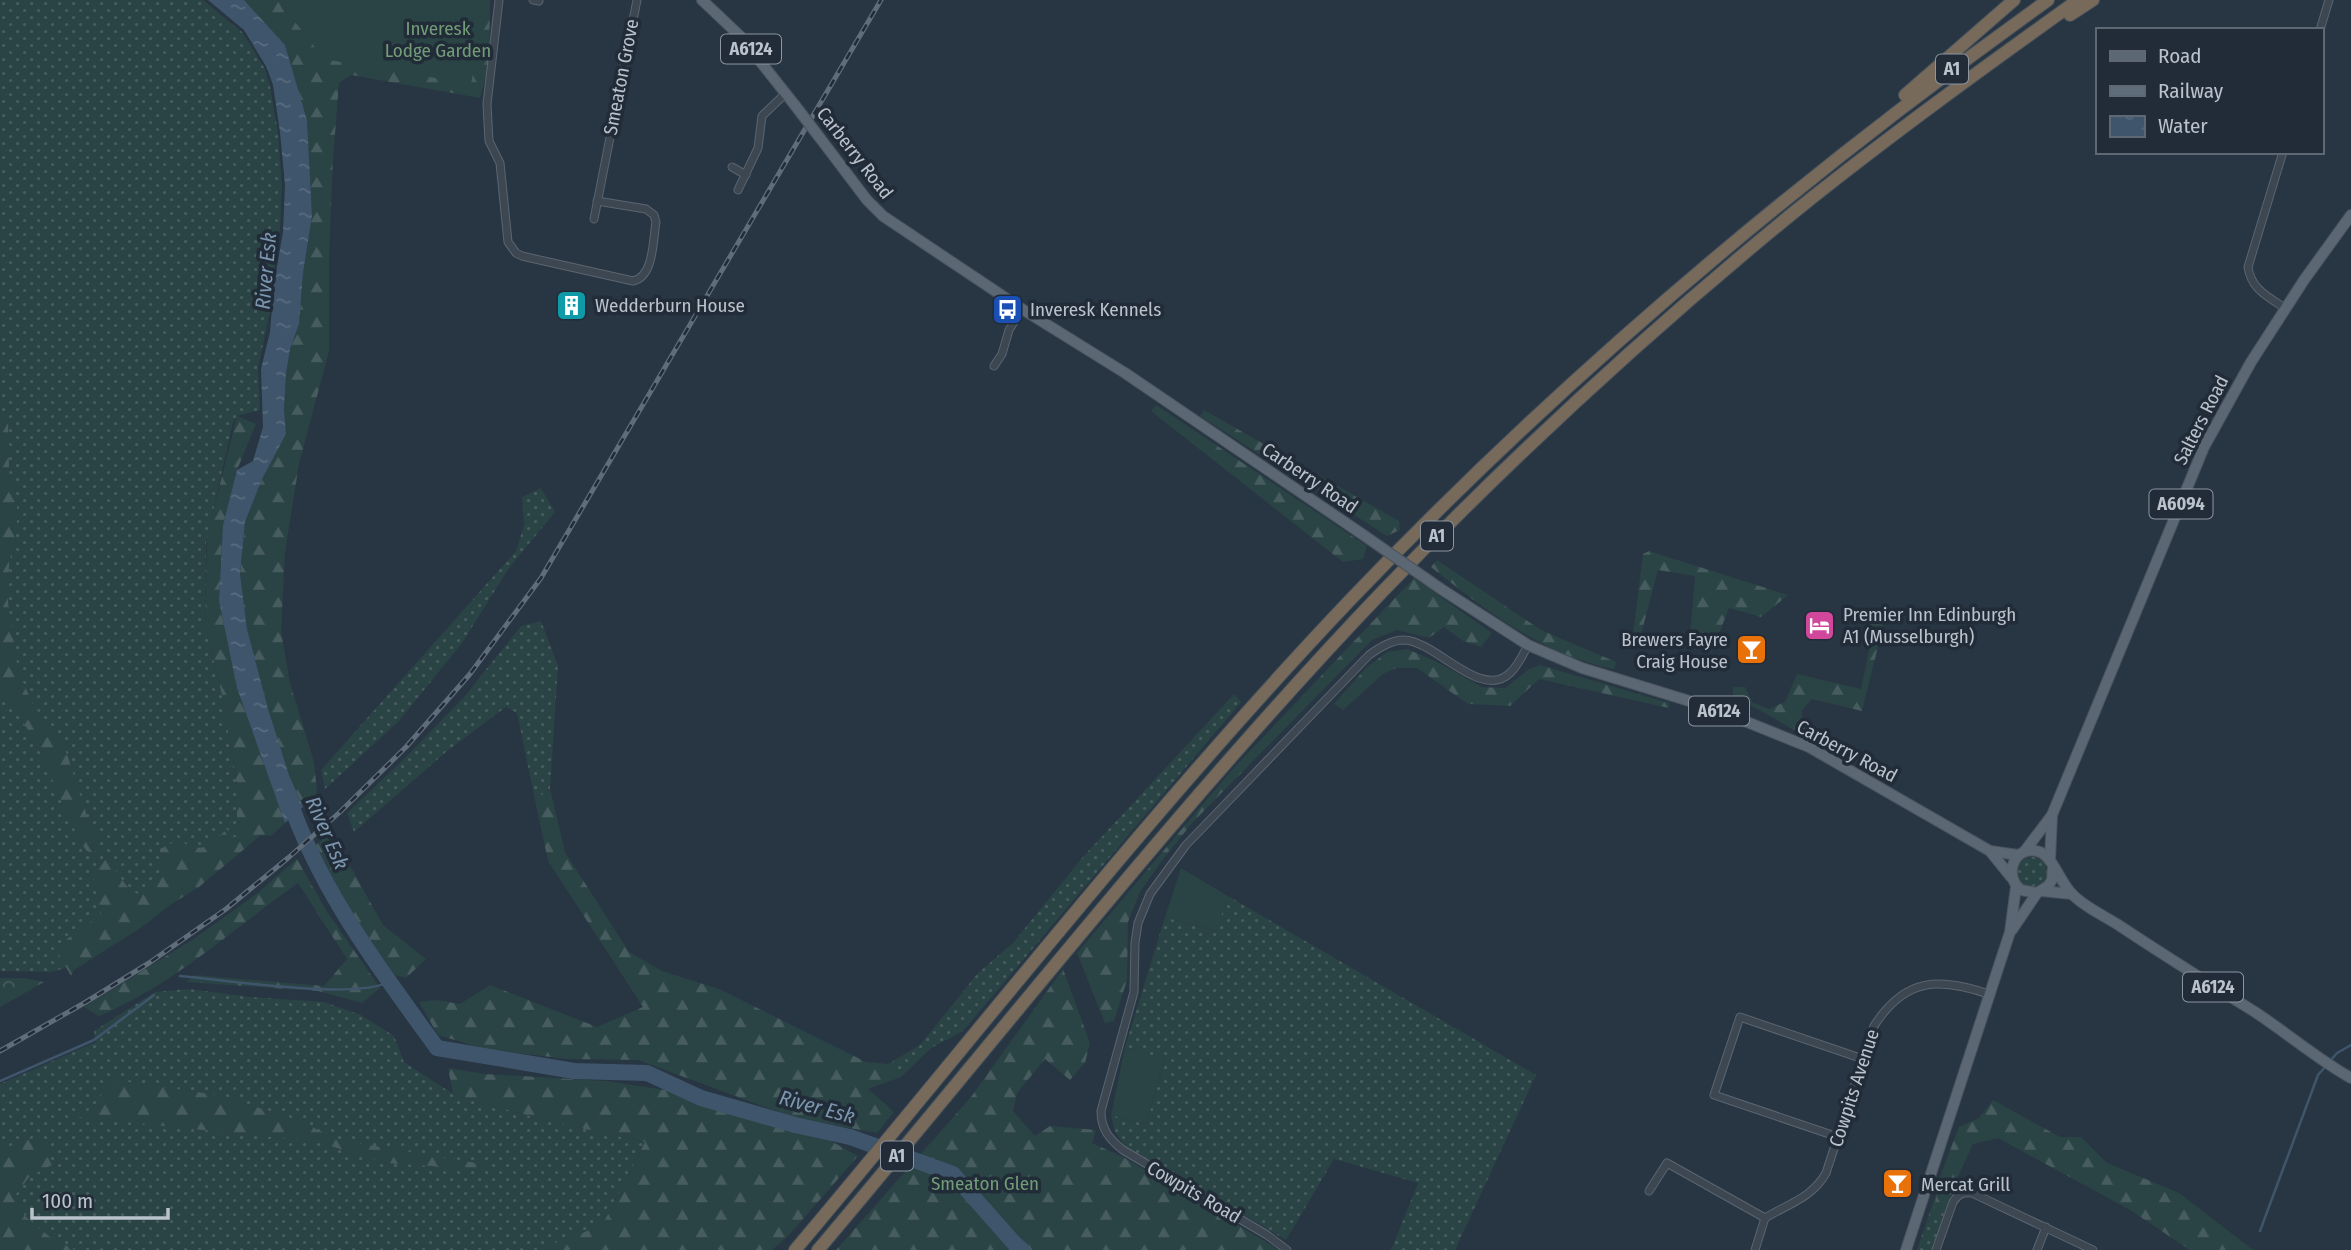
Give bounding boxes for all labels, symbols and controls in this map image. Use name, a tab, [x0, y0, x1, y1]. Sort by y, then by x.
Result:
park label: Inveresk Lodge Garden	[385, 17, 491, 62]
street label: Smeaton Grove	[598, 17, 644, 137]
legend	[2096, 28, 2323, 154]
road number: A6124	[721, 34, 781, 64]
text: Road	[2158, 43, 2202, 69]
road number: A1	[1936, 55, 1968, 84]
text: Railway	[2158, 78, 2224, 104]
street label: Carberry Road	[812, 102, 898, 204]
text: Water	[2158, 113, 2208, 139]
water label: River Esk	[250, 231, 282, 311]
building icon: Wedderburn House	[555, 288, 589, 322]
bus stop icon: Inveresk Kennels	[990, 292, 1024, 326]
place label: Wedderburn House	[595, 294, 745, 317]
place label: Inveresk Kennels	[1030, 298, 1161, 321]
street label: Salters Road	[2169, 371, 2233, 469]
street label: Carberry Road	[1258, 438, 1362, 518]
road number: A6094	[2150, 490, 2212, 518]
road number: A1	[1421, 522, 1453, 550]
place label: Premier Inn Edinburgh A1 (Musselburgh)	[1843, 603, 2016, 648]
hotel icon: Premier Inn Edinburgh A1 (Musselburgh)	[1803, 608, 1837, 642]
place label: Brewers Fayre Craig House	[1621, 628, 1728, 673]
bar icon: Brewers Fayre Craig House	[1734, 633, 1768, 667]
road number: A6124	[1689, 696, 1749, 726]
street label: Carberry Road	[1793, 715, 1901, 787]
water label: River Esk	[299, 792, 355, 874]
road number: A6124	[2183, 972, 2243, 1002]
street label: Cowpits Avenue	[1824, 1026, 1884, 1150]
water label: River Esk	[776, 1084, 858, 1130]
road number: A1	[881, 1142, 913, 1170]
street label: Cowpits Road	[1143, 1156, 1245, 1228]
bar icon: Mercat Grill	[1881, 1167, 1915, 1201]
park label: Smeaton Glen	[931, 1172, 1039, 1195]
place label: Mercat Grill	[1921, 1173, 2010, 1196]
scale bar	[32, 1176, 168, 1220]
text: 100 m	[42, 1188, 93, 1214]

